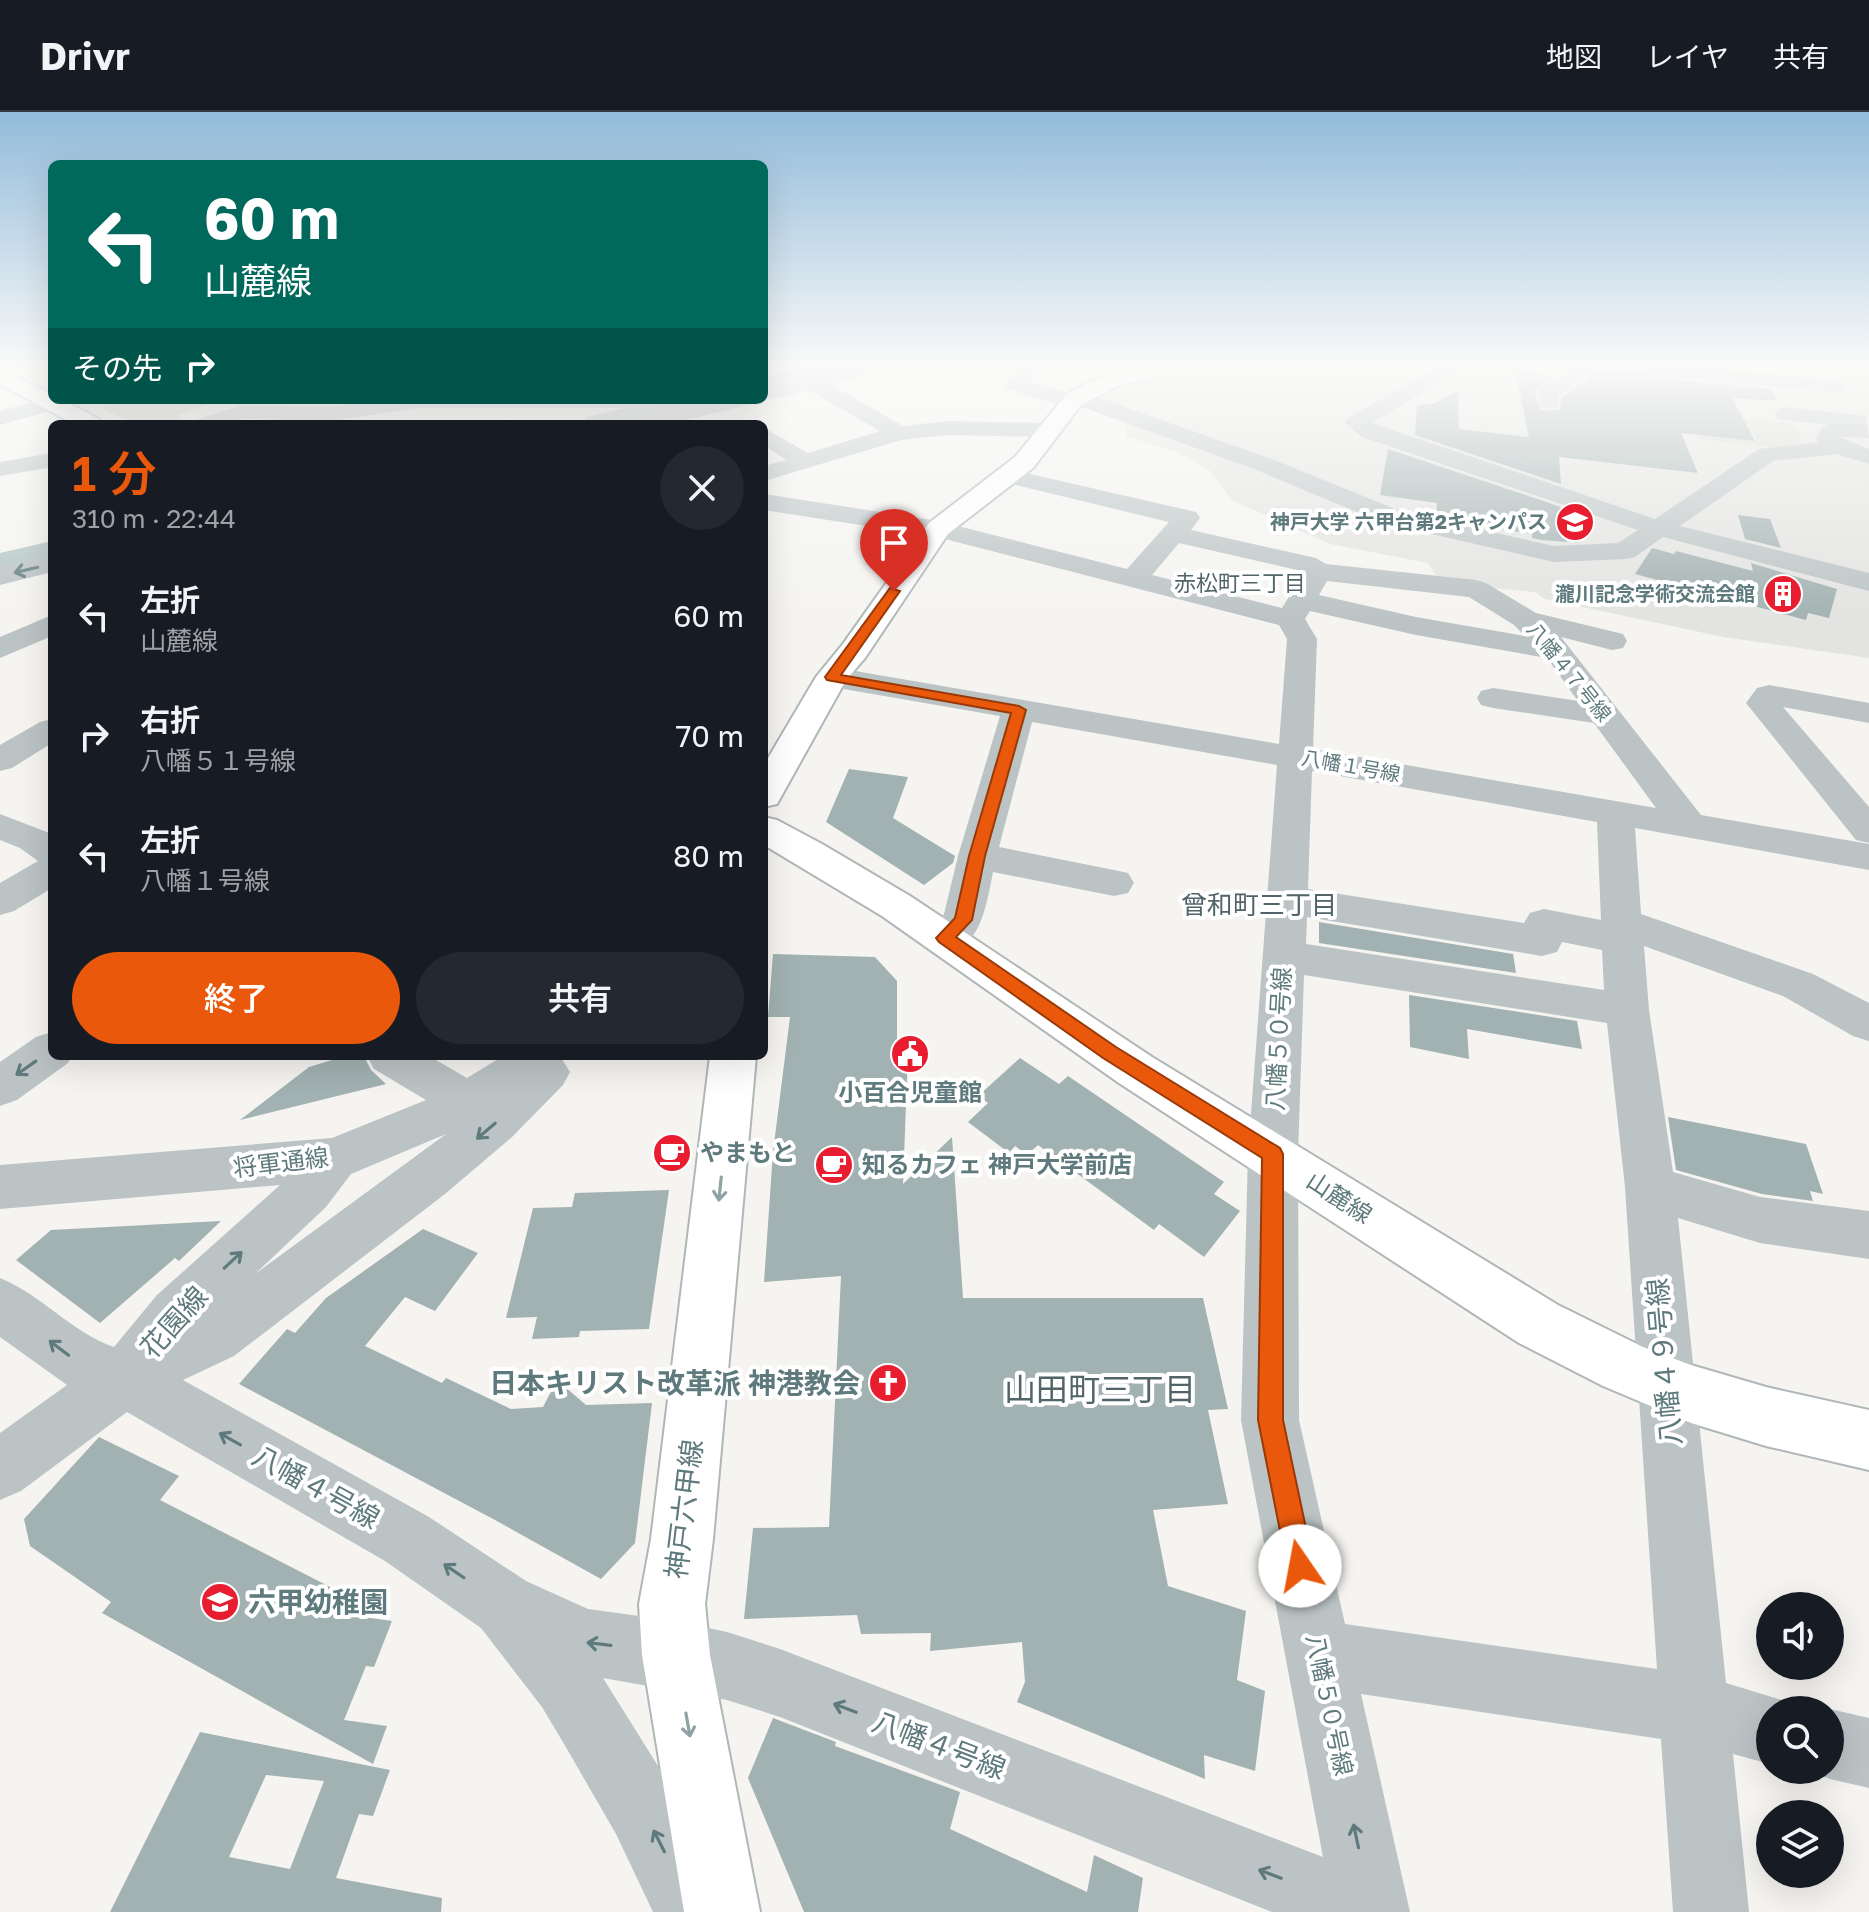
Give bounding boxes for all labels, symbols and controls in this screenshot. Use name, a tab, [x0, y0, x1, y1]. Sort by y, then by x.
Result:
text: Drivr	[40, 33, 130, 78]
text: 地図	[1546, 40, 1602, 73]
text: レイヤ	[1646, 40, 1729, 73]
text: 共有	[1773, 40, 1829, 73]
text: 60 m	[204, 184, 339, 251]
icon: left	[72, 192, 176, 296]
text: 山麓線	[204, 259, 312, 302]
icon: right	[178, 344, 222, 388]
text: その先	[72, 350, 162, 386]
text: 1 分	[72, 444, 156, 502]
button: close	[660, 446, 744, 530]
school or university icon: 神戸大学 六甲台第2キャンパス	[1554, 501, 1596, 543]
text: 310 m · 22:44	[72, 503, 236, 534]
pin	[860, 509, 928, 591]
place label: 神戸大学 六甲台第2キャンパス	[1270, 509, 1547, 533]
icon: arrive	[872, 521, 916, 565]
one-way arrow	[14, 563, 39, 578]
district label: 赤松町三丁目	[1174, 569, 1306, 596]
building icon: 瀧川記念学術交流会館	[1762, 573, 1804, 615]
place label: 瀧川記念学術交流会館	[1555, 581, 1755, 605]
text: 左折	[140, 582, 200, 618]
icon: left	[72, 594, 116, 638]
text: 60 m	[673, 598, 744, 634]
street label: 八幡４７号線	[1523, 617, 1617, 726]
text: 山麓線	[140, 625, 218, 656]
text: 右折	[140, 702, 200, 738]
icon: right	[72, 714, 116, 758]
text: 70 m	[675, 718, 744, 754]
text: 八幡５１号線	[140, 745, 296, 776]
street label: 八幡１号線	[1300, 745, 1402, 786]
text: 左折	[140, 822, 200, 858]
icon: left	[72, 834, 116, 878]
text: 80 m	[673, 838, 744, 874]
text: 八幡１号線	[140, 865, 270, 896]
district label: 曾和町三丁目	[1181, 889, 1337, 920]
button: 終了	[72, 952, 400, 1044]
button: 共有	[416, 952, 744, 1044]
street label: 八幡５０号線	[1259, 966, 1296, 1112]
public building icon: 小百合児童館	[889, 1033, 931, 1075]
one-way arrow	[16, 1059, 37, 1076]
place label: 小百合児童館	[838, 1077, 982, 1106]
one-way arrow	[476, 1122, 496, 1140]
cafe icon: やまもと	[651, 1132, 693, 1174]
place label: やまもと	[700, 1137, 796, 1166]
street label: 将軍通線	[231, 1141, 330, 1182]
cafe icon: 知るカフェ 神戸大学前店	[813, 1144, 855, 1186]
place label: 知るカフェ 神戸大学前店	[862, 1149, 1132, 1178]
street label: 山麓線	[1302, 1165, 1378, 1229]
one-way arrow	[712, 1176, 727, 1201]
one-way arrow	[223, 1251, 243, 1269]
street label: 八幡４９号線	[1640, 1277, 1687, 1447]
street label: 花園線	[133, 1279, 214, 1364]
one-way arrow	[48, 1339, 70, 1356]
church icon: 日本キリスト改革派 神港教会	[867, 1362, 909, 1404]
place label: 日本キリスト改革派 神港教会	[489, 1366, 860, 1399]
district label: 山田町三丁目	[1004, 1370, 1196, 1408]
one-way arrow	[219, 1431, 242, 1447]
street label: 神戸六甲線	[659, 1437, 708, 1580]
street label: 八幡４号線	[247, 1438, 385, 1535]
position arrow	[1258, 1524, 1342, 1608]
one-way arrow	[443, 1563, 465, 1579]
school or university icon: 六甲幼稚園	[199, 1581, 241, 1623]
place label: 六甲幼稚園	[248, 1585, 388, 1618]
map controls	[1756, 1592, 1844, 1888]
button: sound	[1756, 1592, 1844, 1680]
street label: 八幡５０号線	[1301, 1631, 1360, 1778]
one-way arrow	[586, 1636, 612, 1651]
button: search	[1756, 1696, 1844, 1784]
one-way arrow	[833, 1700, 858, 1714]
street label: 八幡４号線	[868, 1704, 1010, 1785]
one-way arrow	[682, 1712, 697, 1737]
button: layers	[1756, 1800, 1844, 1888]
one-way arrow	[1348, 1823, 1363, 1849]
one-way arrow	[650, 1830, 666, 1854]
one-way arrow	[1258, 1865, 1283, 1880]

